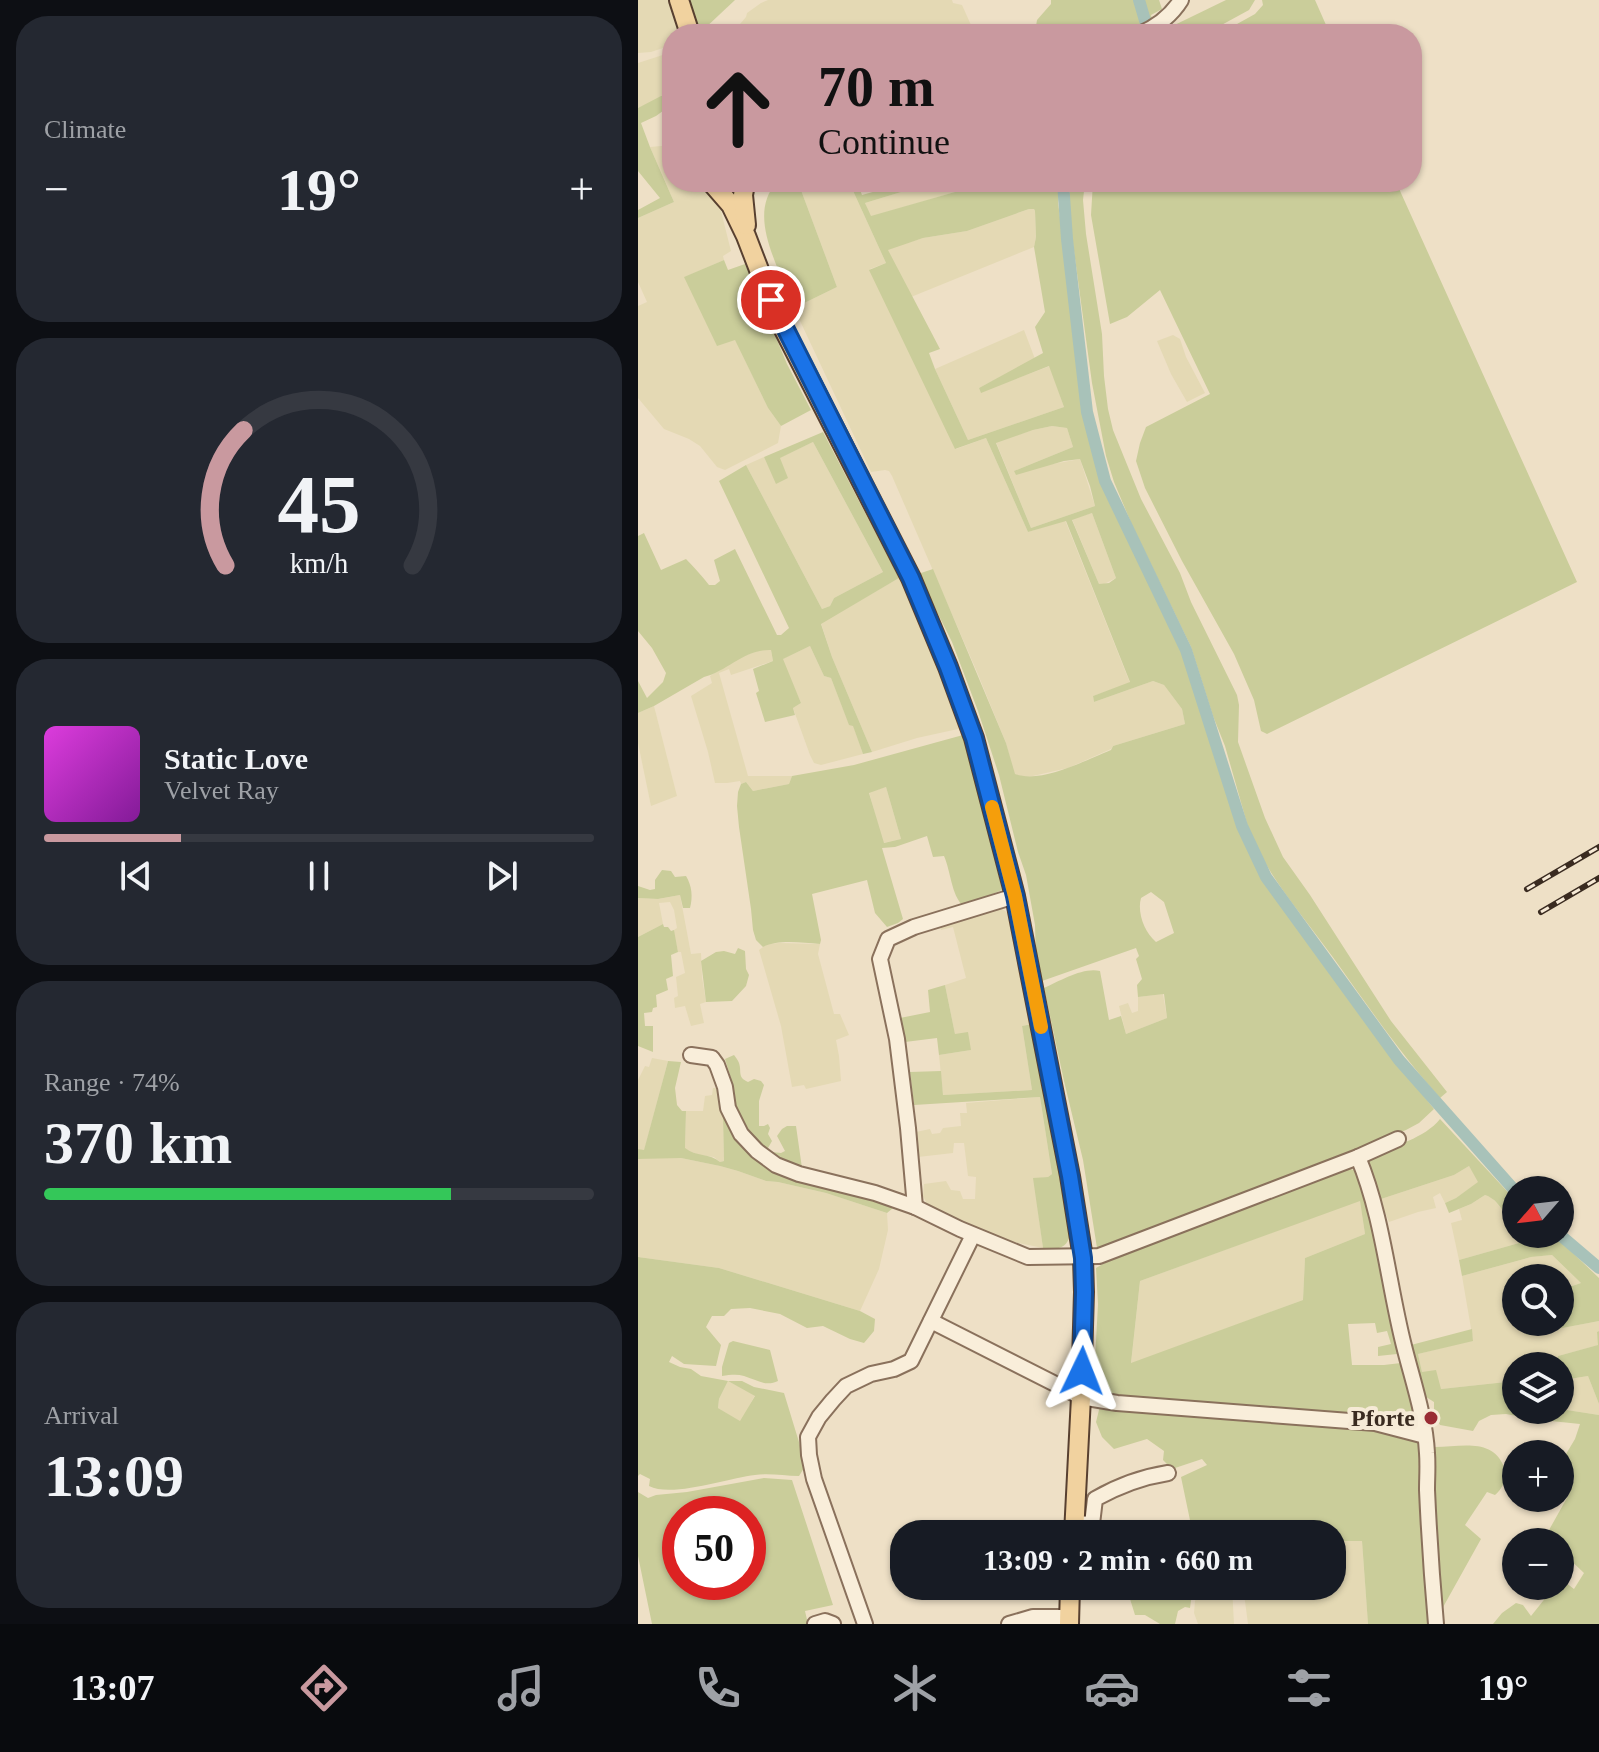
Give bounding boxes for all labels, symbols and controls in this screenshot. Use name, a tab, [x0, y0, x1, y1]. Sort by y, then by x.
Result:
icon: ahead	[686, 56, 790, 160]
text: 70 m	[818, 56, 935, 118]
text: Climate	[44, 115, 126, 144]
text: Continue	[818, 122, 950, 162]
text: 19°	[277, 157, 361, 223]
text: −	[44, 165, 69, 214]
text: +	[569, 165, 594, 214]
pin	[737, 266, 805, 334]
icon: arrive	[749, 278, 793, 322]
text: 45	[277, 458, 361, 550]
text: km/h	[290, 549, 348, 580]
text: Static Love	[164, 742, 308, 775]
text: Velvet Ray	[164, 776, 279, 805]
icon: previous	[114, 854, 158, 898]
icon: pause	[297, 854, 341, 898]
icon: next	[480, 854, 524, 898]
text: Range · 74%	[44, 1068, 180, 1097]
text: 370 km	[44, 1110, 232, 1176]
north arrow	[1502, 1176, 1574, 1248]
map controls	[1502, 1176, 1574, 1600]
button: search	[1502, 1264, 1574, 1336]
position arrow	[1040, 1329, 1124, 1413]
button: layers	[1502, 1352, 1574, 1424]
text: Arrival	[44, 1401, 119, 1430]
place label: Pforte	[1351, 1405, 1415, 1431]
marker: Pforte	[1422, 1409, 1440, 1427]
button: +	[1502, 1440, 1574, 1512]
text: 13:09	[44, 1443, 184, 1509]
speed limit sign: 50	[662, 1496, 766, 1600]
button: −	[1502, 1528, 1574, 1600]
text: 13:09 · 2 min · 660 m	[983, 1543, 1253, 1576]
icon: directions	[296, 1660, 352, 1716]
icon: music	[493, 1660, 549, 1716]
icon: phone	[690, 1660, 746, 1716]
icon: climate	[887, 1660, 943, 1716]
icon: car	[1084, 1660, 1140, 1716]
icon: filters	[1281, 1660, 1337, 1716]
text: 13:07	[71, 1668, 155, 1708]
text: 19°	[1478, 1668, 1528, 1708]

